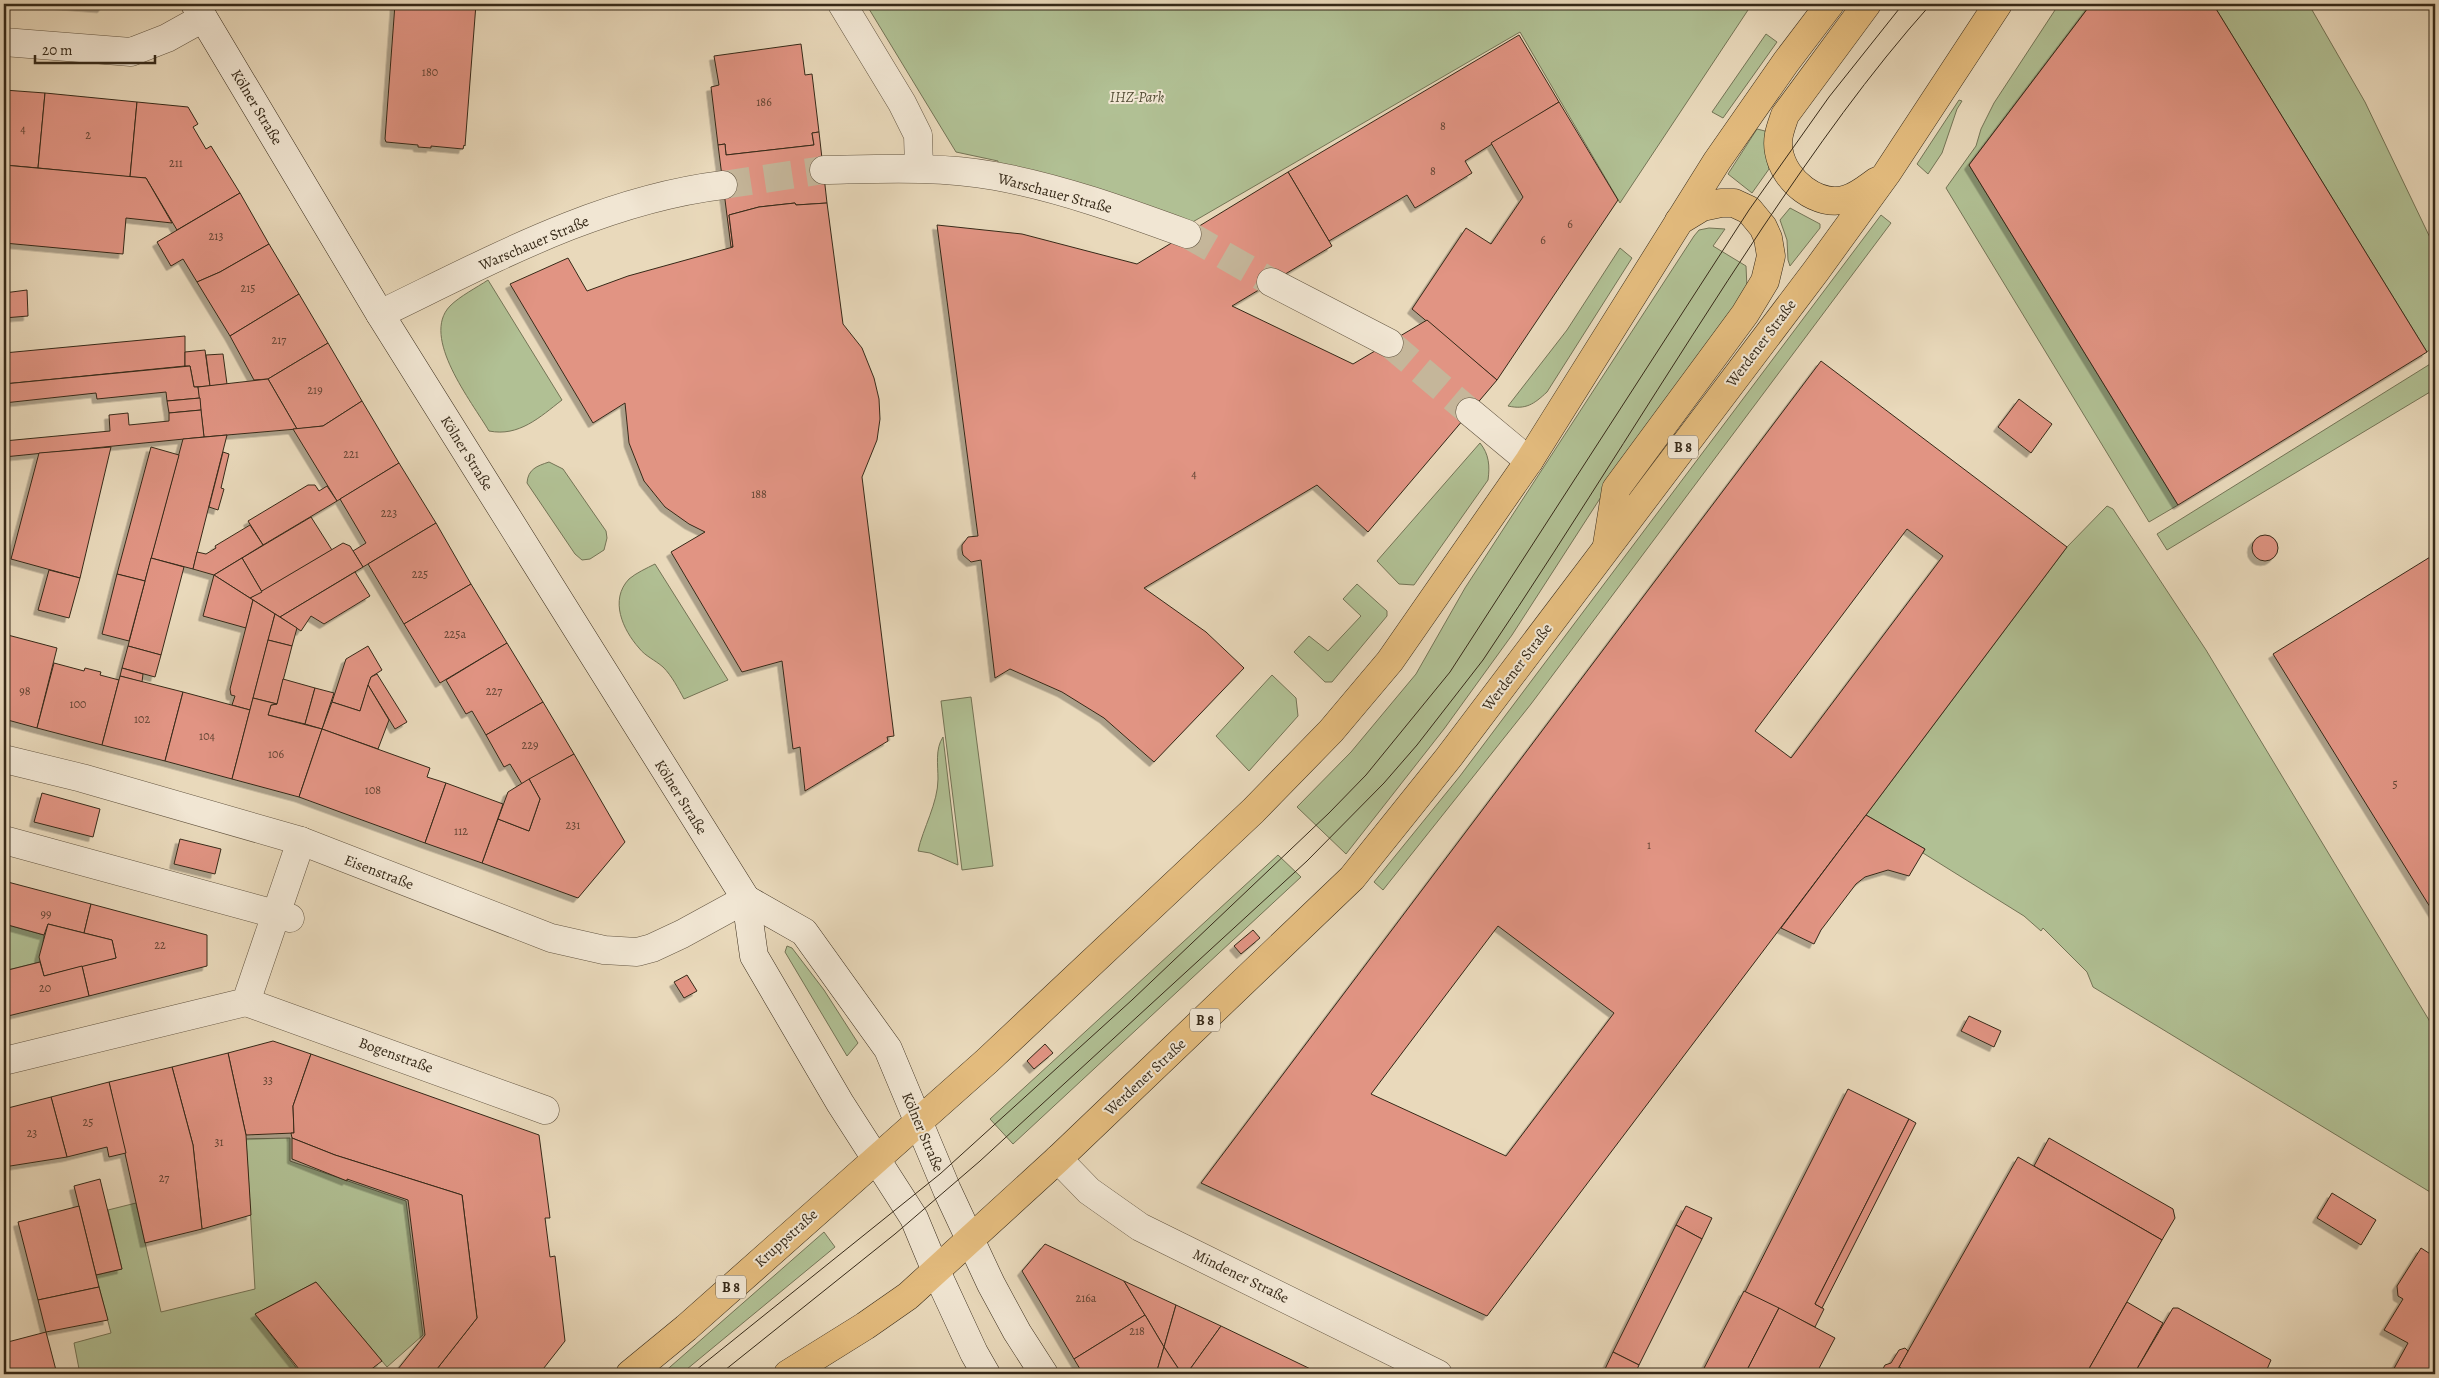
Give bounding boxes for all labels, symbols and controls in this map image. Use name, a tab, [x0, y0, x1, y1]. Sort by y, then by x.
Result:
scale bar	[35, 32, 155, 64]
text: 20 m	[42, 40, 73, 60]
house number: 180	[422, 64, 438, 80]
street label: Kölner Straße	[227, 65, 288, 149]
park label: IHZ-Park	[1110, 87, 1165, 107]
house number: 186	[756, 94, 772, 110]
house number: 8	[1440, 118, 1446, 134]
house number: 4	[20, 121, 26, 137]
house number: 2	[85, 127, 91, 143]
house number: 211	[169, 155, 183, 171]
house number: 8	[1430, 163, 1436, 179]
street label: Warschauer Straße	[995, 168, 1115, 218]
street label: Warschauer Straße	[475, 211, 592, 276]
house number: 6	[1567, 216, 1573, 232]
house number: 213	[209, 228, 223, 244]
house number: 6	[1540, 232, 1546, 248]
house number: 215	[241, 280, 255, 296]
street label: Werdener Straße	[1721, 295, 1801, 392]
house number: 217	[272, 332, 287, 348]
house number: 219	[307, 382, 323, 398]
street label: Kölner Straße	[436, 412, 498, 495]
road number: B 8	[1668, 436, 1698, 458]
house number: 221	[343, 446, 359, 462]
house number: 4	[1191, 466, 1197, 482]
house number: 188	[751, 486, 767, 502]
house number: 223	[381, 505, 397, 521]
house number: 225	[412, 566, 428, 582]
street label: Werdener Straße	[1477, 619, 1557, 716]
house number: 225a	[444, 626, 466, 642]
house number: 98	[19, 683, 31, 699]
house number: 227	[486, 683, 503, 699]
house number: 100	[70, 696, 86, 712]
house number: 102	[134, 711, 150, 727]
house number: 104	[199, 728, 216, 744]
house number: 229	[522, 737, 538, 753]
house number: 106	[268, 746, 284, 762]
street label: Kölner Straße	[650, 756, 712, 839]
house number: 5	[2392, 776, 2398, 792]
house number: 108	[365, 782, 381, 798]
house number: 231	[566, 817, 580, 833]
house number: 112	[454, 823, 468, 839]
house number: 1	[1647, 837, 1651, 853]
street label: Eisenstraße	[341, 850, 417, 894]
house number: 99	[41, 906, 51, 922]
house number: 22	[154, 937, 166, 953]
house number: 20	[39, 980, 51, 996]
road number: B 8	[1190, 1008, 1220, 1032]
street label: Bogenstraße	[356, 1032, 436, 1078]
street label: Werdener Straße	[1099, 1034, 1190, 1121]
house number: 33	[263, 1072, 273, 1088]
street label: Kölner Straße	[897, 1089, 949, 1175]
house number: 25	[83, 1114, 93, 1130]
house number: 23	[27, 1125, 37, 1141]
house number: 31	[214, 1134, 224, 1150]
house number: 27	[159, 1170, 170, 1186]
street label: Kruppstraße	[750, 1204, 822, 1272]
street label: Mindener Straße	[1190, 1244, 1293, 1308]
road number: B 8	[716, 1275, 746, 1298]
house number: 216a	[1076, 1290, 1097, 1306]
house number: 218	[1129, 1323, 1145, 1339]

